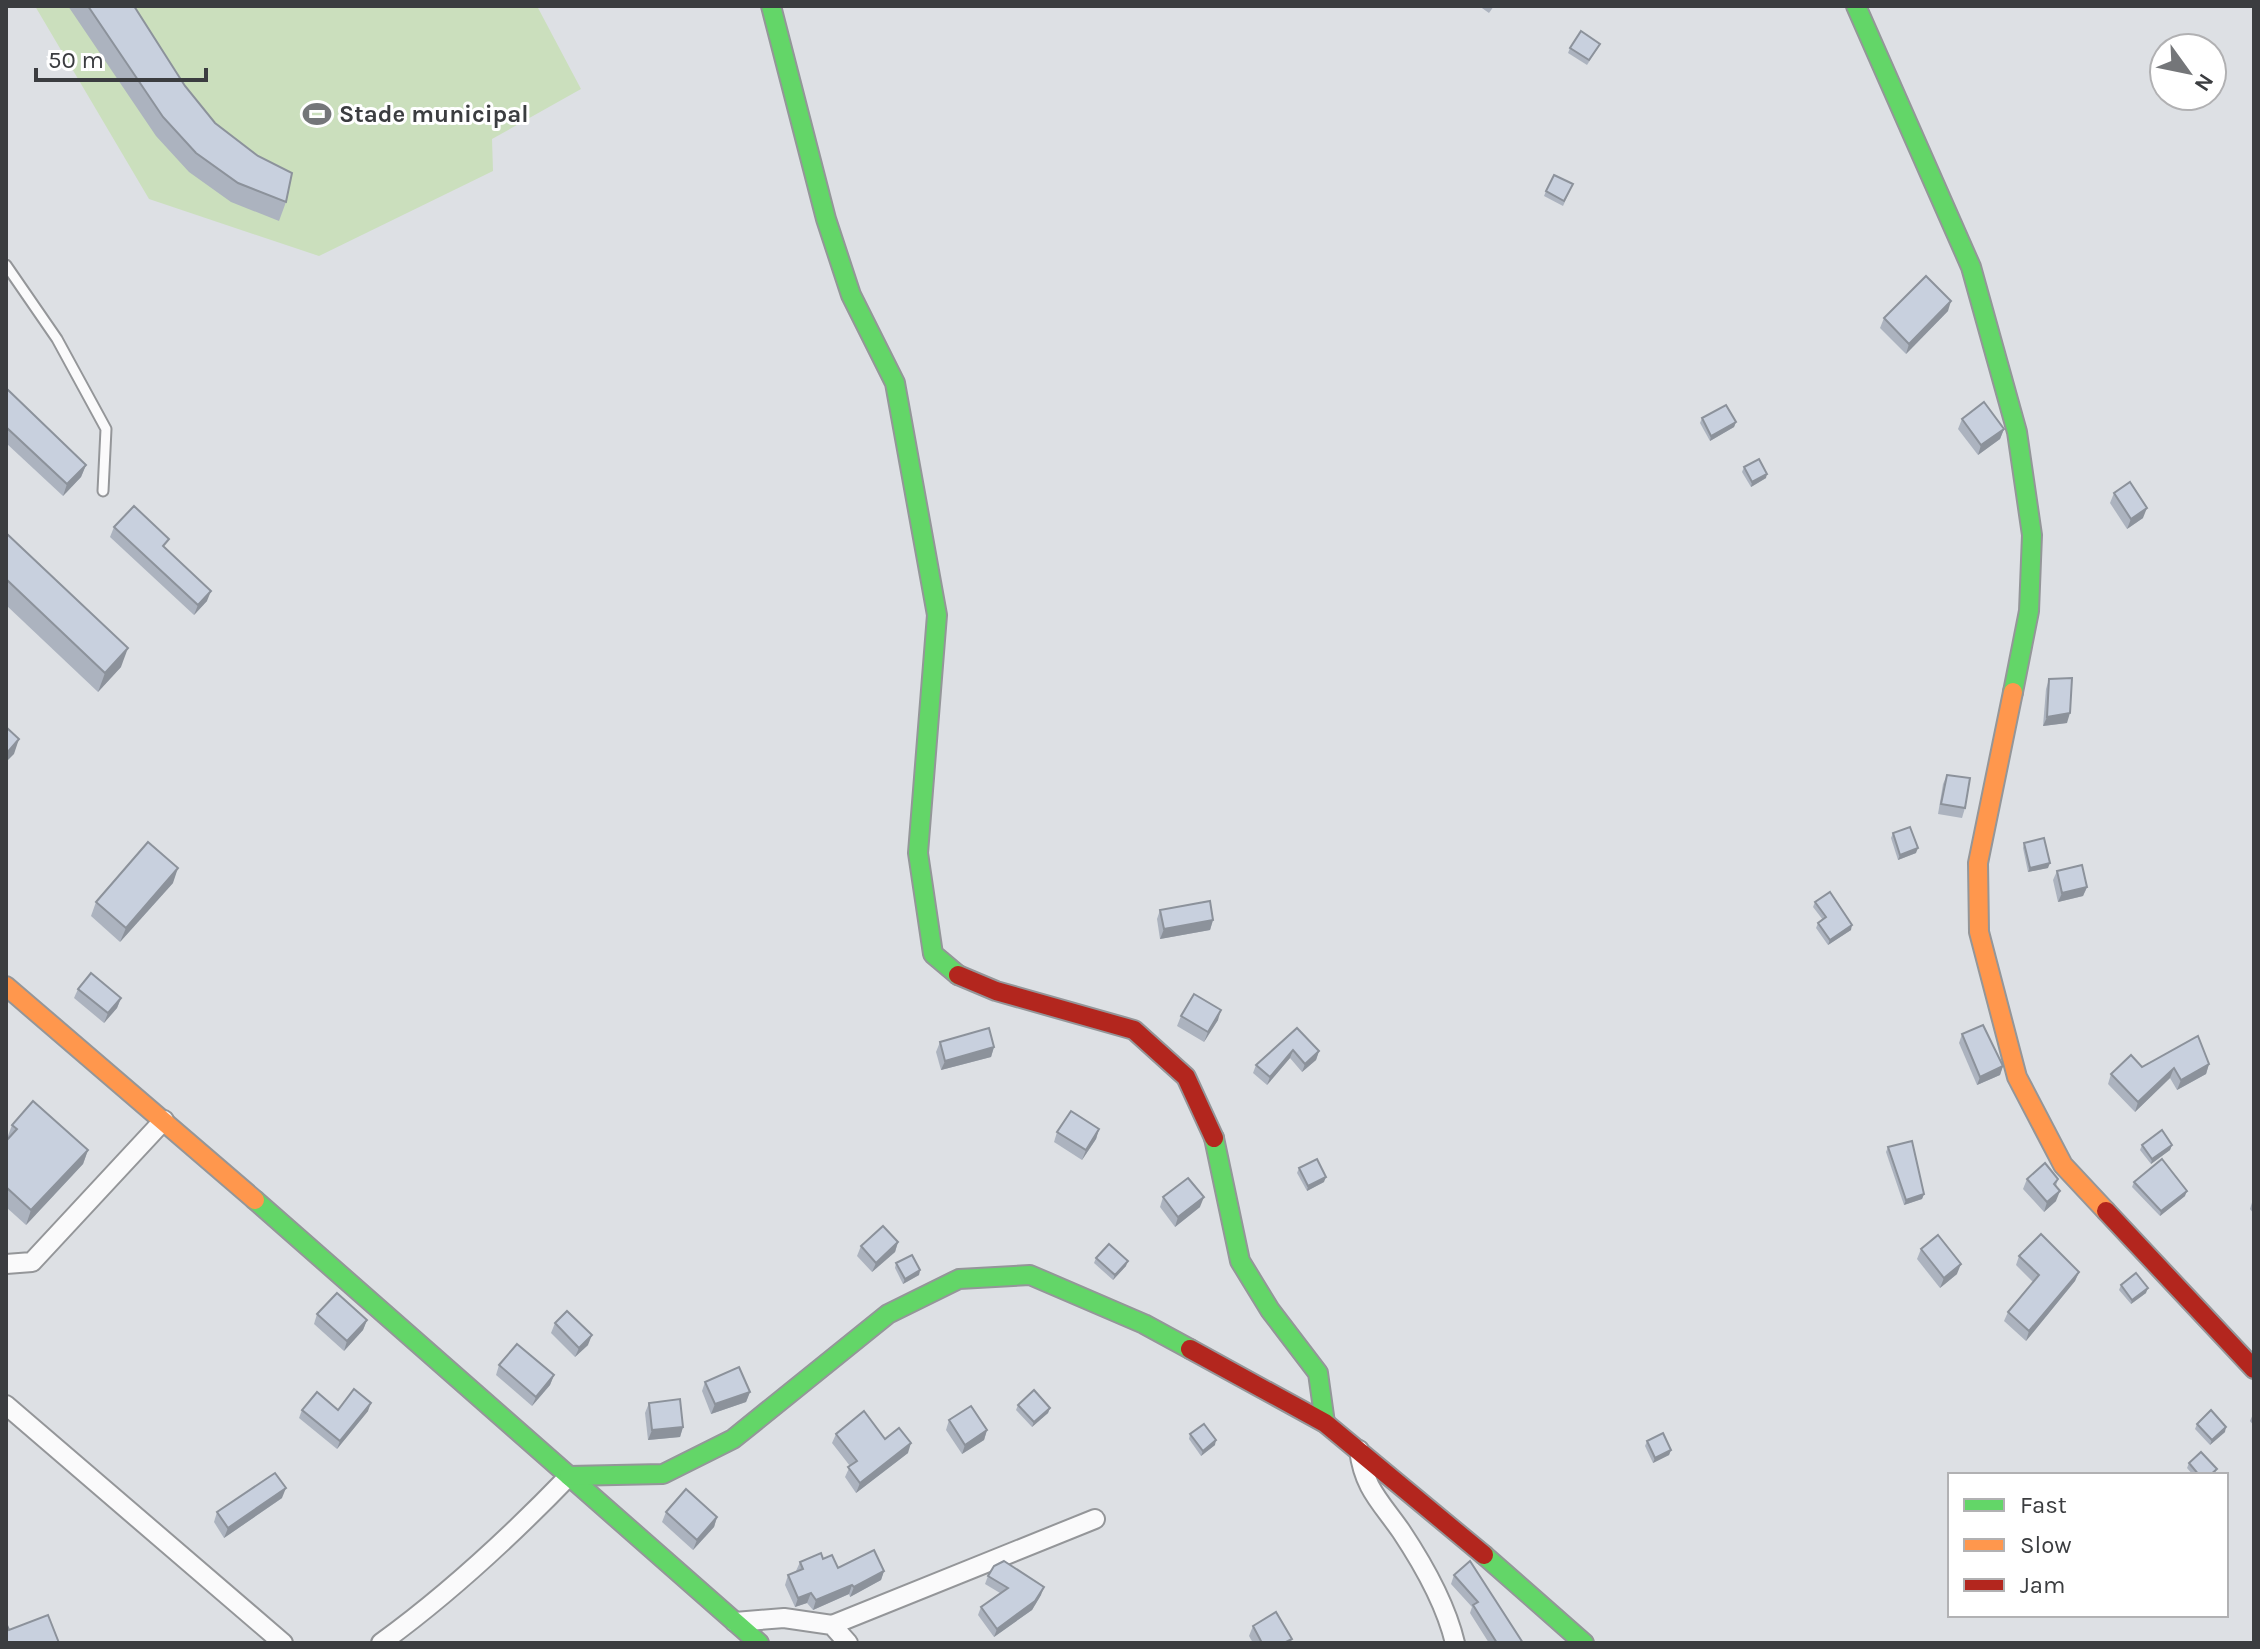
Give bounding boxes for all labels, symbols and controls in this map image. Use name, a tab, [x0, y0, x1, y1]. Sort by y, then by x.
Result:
scale bar	[36, 32, 206, 82]
north arrow	[2148, 32, 2228, 112]
text: 50 m	[48, 46, 104, 74]
text: N	[2189, 69, 2219, 96]
sports icon: Stade municipal	[302, 99, 332, 129]
place label: Stade municipal	[339, 100, 529, 128]
legend	[1948, 1473, 2228, 1617]
text: Fast	[2020, 1491, 2067, 1519]
text: Slow	[2020, 1531, 2072, 1559]
text: Jam	[2020, 1571, 2065, 1599]

